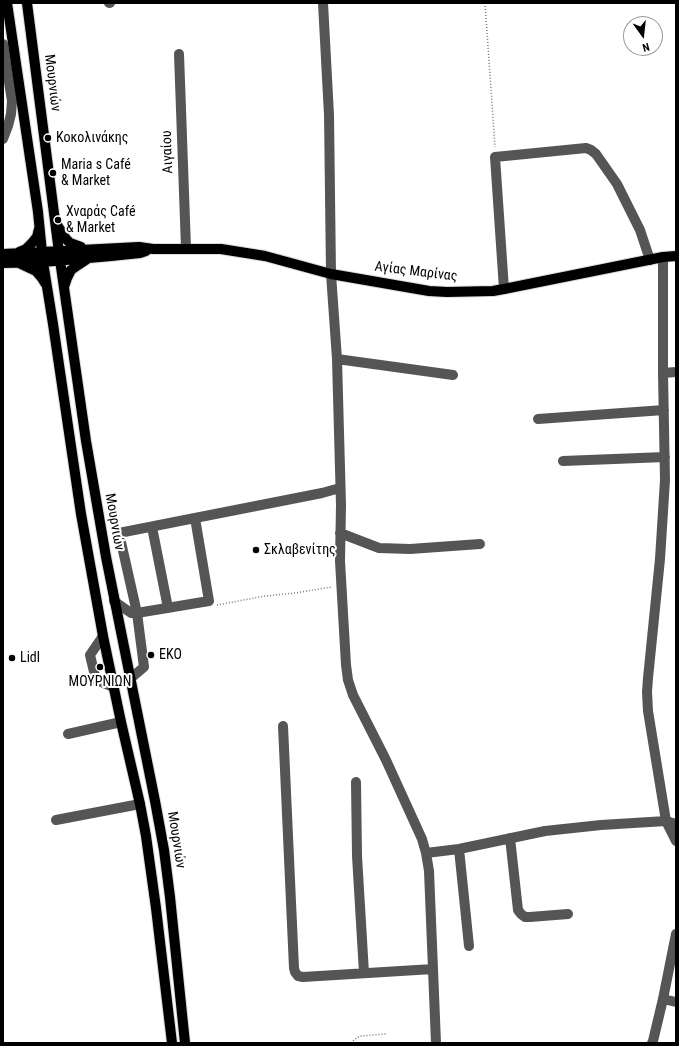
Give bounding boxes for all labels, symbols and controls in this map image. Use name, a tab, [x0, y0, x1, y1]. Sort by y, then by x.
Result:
north arrow	[623, 16, 663, 56]
text: N	[641, 40, 651, 54]
street label: Μουρνιών	[40, 53, 64, 113]
place label: Κοκολινάκης	[56, 130, 128, 146]
street label: Αιγαίου	[159, 130, 177, 174]
marker: Κοκολινάκης	[43, 133, 53, 143]
place label: Maria s Café & Market	[61, 157, 131, 190]
marker: Maria s Café & Market	[48, 168, 58, 178]
place label: Χναράς Café & Market	[66, 204, 136, 236]
marker: Χναράς Café & Market	[53, 215, 63, 225]
street label: Αγίας Μαρίνας	[374, 259, 458, 285]
street label: Μουρνιών	[101, 492, 127, 552]
place label: Σκλαβενίτης	[264, 542, 336, 558]
marker: Σκλαβενίτης	[251, 545, 261, 555]
place label: EKO	[159, 647, 182, 663]
place label: Lidl	[20, 650, 40, 666]
marker: EKO	[146, 650, 156, 660]
marker: Lidl	[7, 653, 17, 663]
marker: ΜΟΥΡΝΙΩΝ	[95, 662, 105, 672]
place label: ΜΟΥΡΝΙΩΝ	[69, 674, 131, 690]
street label: Μουρνιών	[163, 810, 189, 870]

